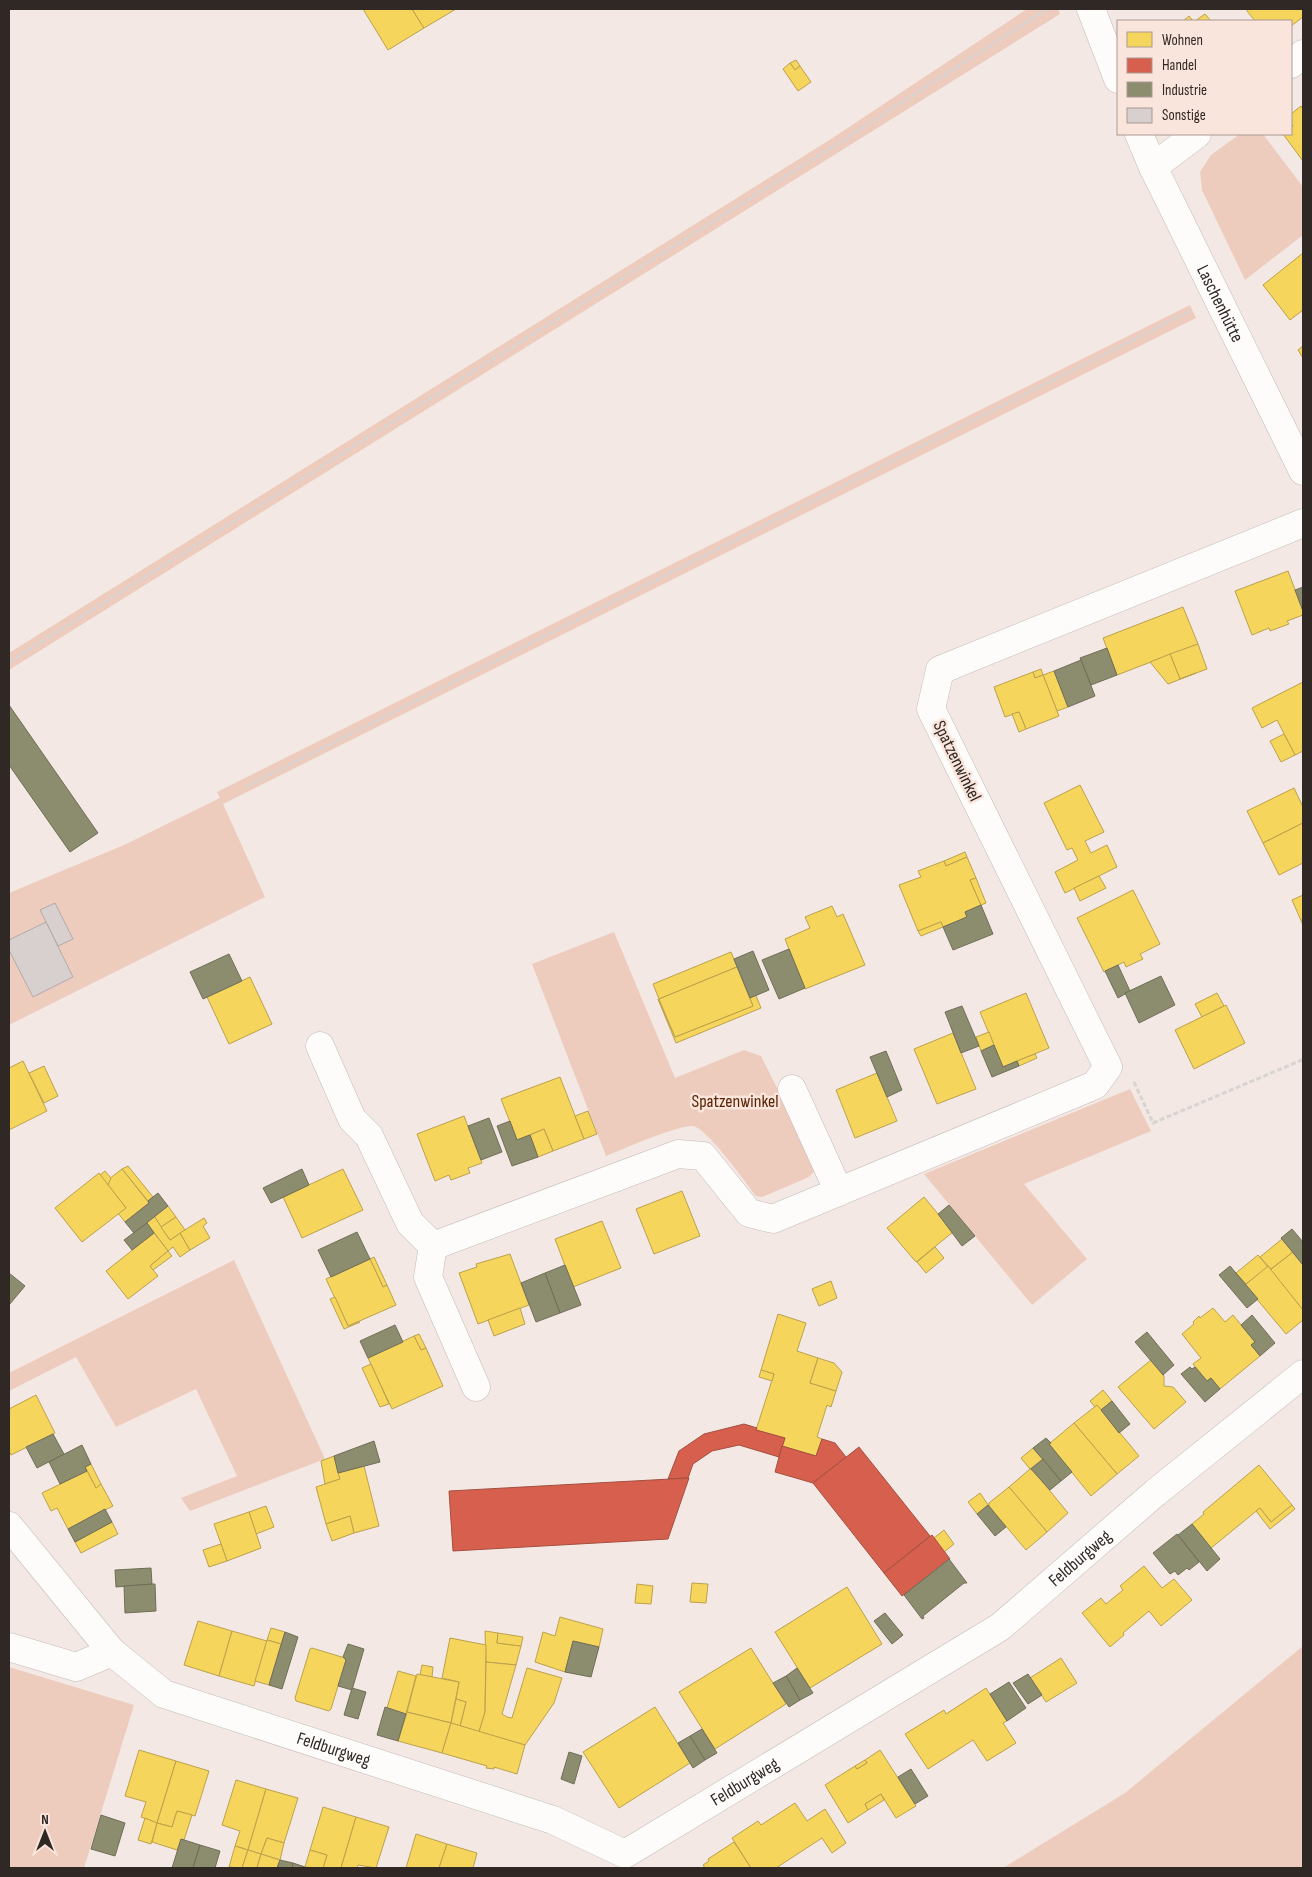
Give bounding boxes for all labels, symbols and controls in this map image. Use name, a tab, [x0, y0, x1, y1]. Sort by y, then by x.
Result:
legend	[1117, 20, 1292, 135]
text: Wohnen	[1162, 31, 1203, 50]
text: Handel	[1162, 56, 1197, 75]
text: Industrie	[1162, 81, 1207, 100]
text: Sonstige	[1162, 106, 1206, 125]
street label: Laschenhütte	[1192, 261, 1248, 345]
street label: Spatzenwinkel	[928, 717, 986, 805]
park label: Spatzenwinkel	[691, 1091, 779, 1112]
street label: Feldburgweg	[1044, 1525, 1115, 1591]
street label: Feldburgweg	[294, 1727, 373, 1771]
street label: Feldburgweg	[707, 1753, 783, 1810]
north arrow	[20, 1807, 70, 1857]
text: N	[41, 1811, 49, 1828]

